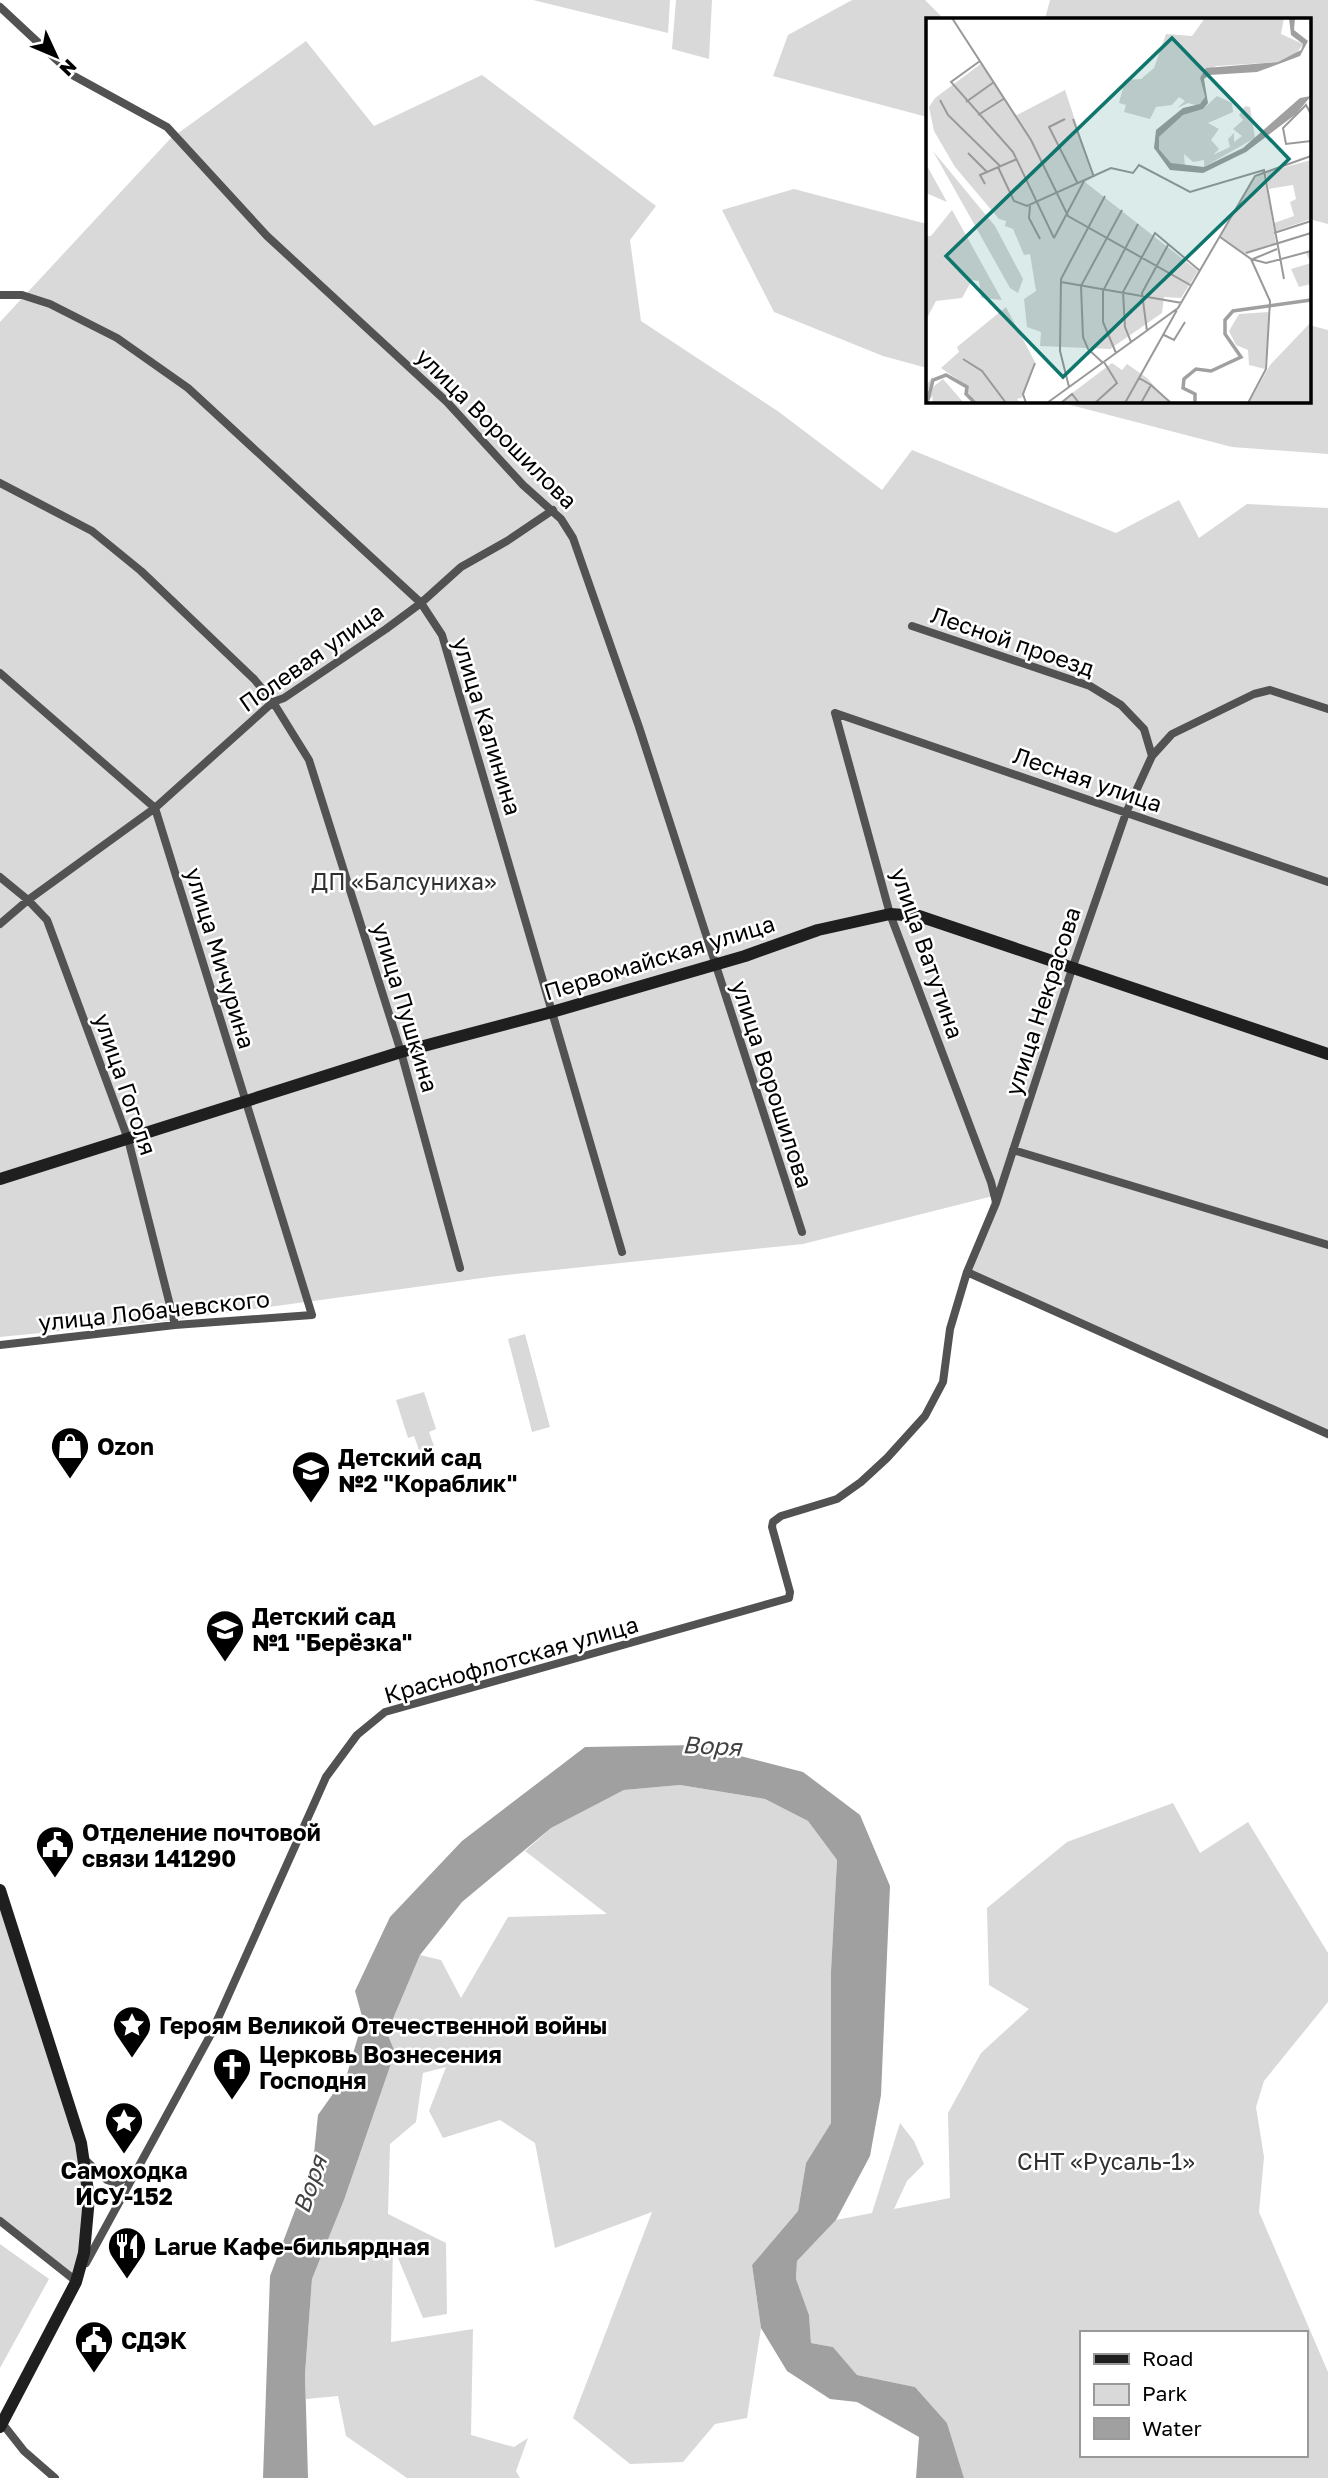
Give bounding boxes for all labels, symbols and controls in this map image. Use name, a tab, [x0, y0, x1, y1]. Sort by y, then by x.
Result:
inset map	[926, 18, 1310, 402]
north arrow	[21, 21, 91, 91]
text: N	[55, 55, 82, 81]
street label: улица Ворошилова	[411, 342, 583, 514]
street label: Полевая улица	[233, 597, 389, 717]
street label: Лесной проезд	[928, 600, 1098, 682]
street label: улица Калинина	[448, 634, 528, 818]
street label: Лесная улица	[1010, 740, 1166, 818]
street label: улица Мичурина	[180, 864, 262, 1052]
street label: улица Ватутина	[886, 864, 970, 1042]
park label: ДП «Балсуниха»	[311, 867, 497, 895]
street label: улица Некрасова	[998, 903, 1086, 1099]
street label: Первомайская улица	[540, 909, 778, 1005]
street label: улица Пушкина	[367, 919, 445, 1095]
street label: улица Ворошилова	[726, 977, 820, 1191]
street label: улица Гоголя	[89, 1010, 163, 1158]
street label: улица Лобачевского	[37, 1284, 271, 1336]
shop icon: Ozon	[49, 1425, 91, 1480]
place label: Ozon	[97, 1432, 154, 1460]
place label: Детский сад №2 "Кораблик"	[338, 1443, 517, 1497]
school or university icon: Детский сад №2 "Кораблик"	[290, 1449, 332, 1504]
place label: Детский сад №1 "Берёзка"	[252, 1602, 412, 1656]
school or university icon: Детский сад №1 "Берёзка"	[204, 1608, 246, 1663]
street label: Краснофлотская улица	[381, 1609, 641, 1709]
water label: Воря	[682, 1729, 743, 1761]
place label: Отделение почтовой связи 141290	[82, 1818, 321, 1872]
public building icon: Отделение почтовой связи 141290	[34, 1824, 76, 1879]
place icon: Героям Великой Отечественной войны	[111, 2004, 153, 2059]
place label: Героям Великой Отечественной войны	[159, 2011, 607, 2039]
place label: Церковь Вознесения Господня	[259, 2040, 502, 2094]
church icon: Церковь Вознесения Господня	[211, 2046, 253, 2101]
place icon: Самоходка ИСУ-152	[103, 2100, 145, 2155]
park label: СНТ «Русаль-1»	[1017, 2147, 1195, 2175]
water label: Воря	[286, 2150, 333, 2217]
place label: Самоходка ИСУ-152	[61, 2156, 187, 2210]
restaurant icon: Larue Кафе-бильярдная	[106, 2225, 148, 2280]
place label: Larue Кафе-бильярдная	[154, 2232, 430, 2260]
public building icon: СДЭК	[73, 2319, 115, 2374]
place label: СДЭК	[121, 2326, 187, 2354]
legend	[1080, 2331, 1307, 2457]
text: Road	[1142, 2345, 1193, 2371]
text: Park	[1142, 2380, 1188, 2406]
text: Water	[1142, 2415, 1202, 2441]

